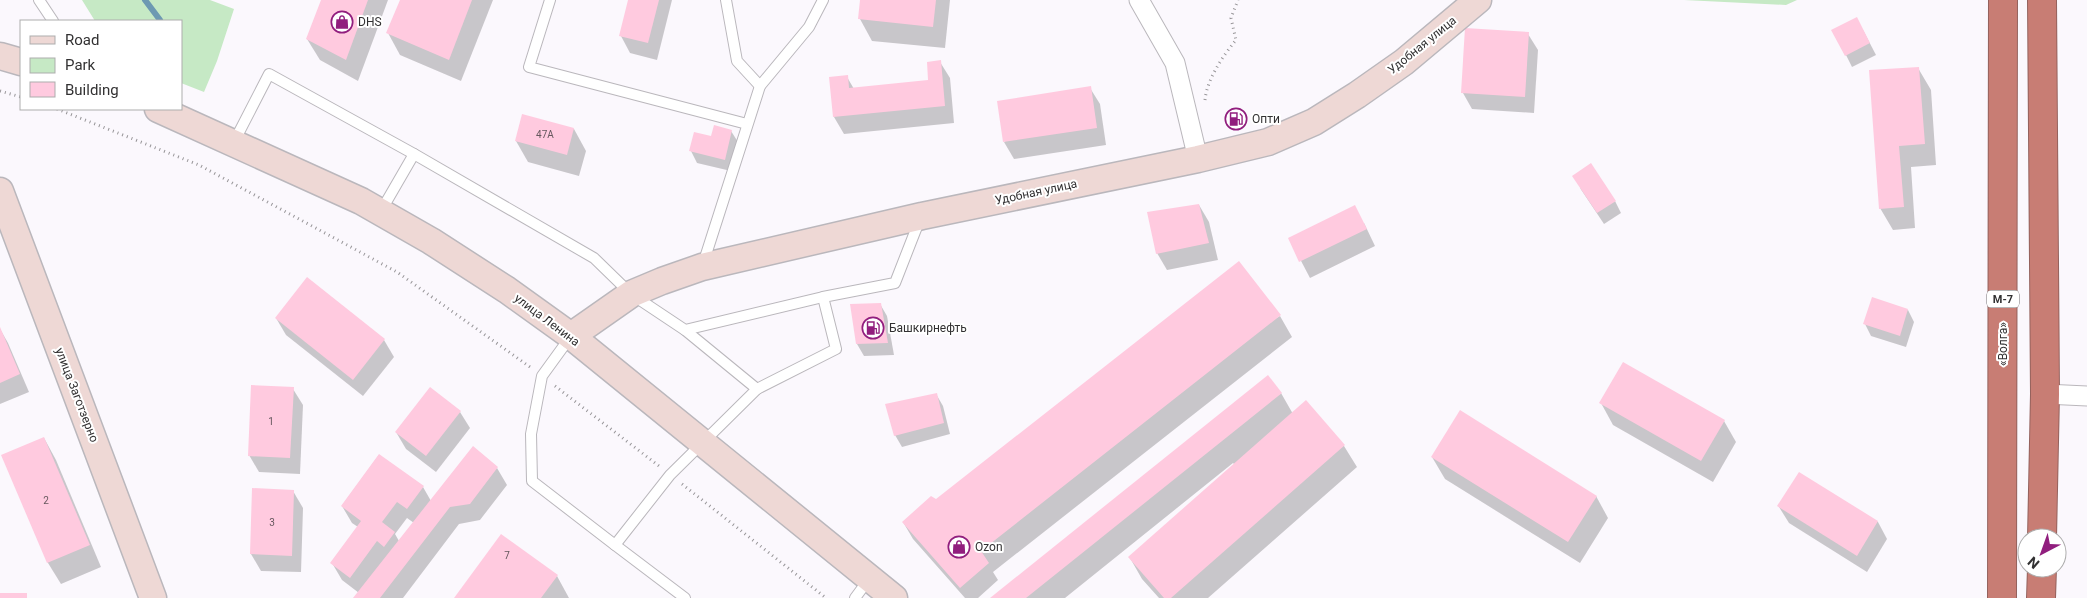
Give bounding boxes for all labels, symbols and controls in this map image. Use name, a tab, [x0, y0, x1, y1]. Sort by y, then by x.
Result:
shop icon: DHS	[330, 10, 354, 34]
street label: Удобная улица	[1385, 13, 1459, 77]
place label: DHS	[358, 15, 382, 29]
legend	[20, 20, 182, 110]
text: Road	[65, 31, 99, 49]
text: Park	[65, 56, 96, 74]
text: Building	[65, 81, 119, 99]
fuel station icon: Опти	[1224, 107, 1248, 131]
place label: Опти	[1252, 112, 1280, 126]
house number: 47А	[536, 129, 554, 140]
street label: Удобная улица	[994, 176, 1078, 208]
road number: М-7	[1987, 290, 2019, 308]
street label: улица Ленина	[512, 291, 582, 349]
fuel station icon: Башкирнефть	[861, 316, 885, 340]
place label: Башкирнефть	[889, 321, 967, 335]
street label: «Волга»	[1996, 322, 2010, 366]
street label: улица Заготзерно	[53, 346, 101, 444]
house number: 1	[268, 416, 274, 427]
house number: 2	[43, 495, 49, 506]
house number: 3	[269, 517, 275, 528]
north arrow	[2017, 528, 2067, 578]
shop icon: Ozon	[947, 535, 971, 559]
place label: Ozon	[975, 540, 1003, 554]
house number: 7	[504, 550, 510, 561]
text: N	[2024, 554, 2042, 572]

